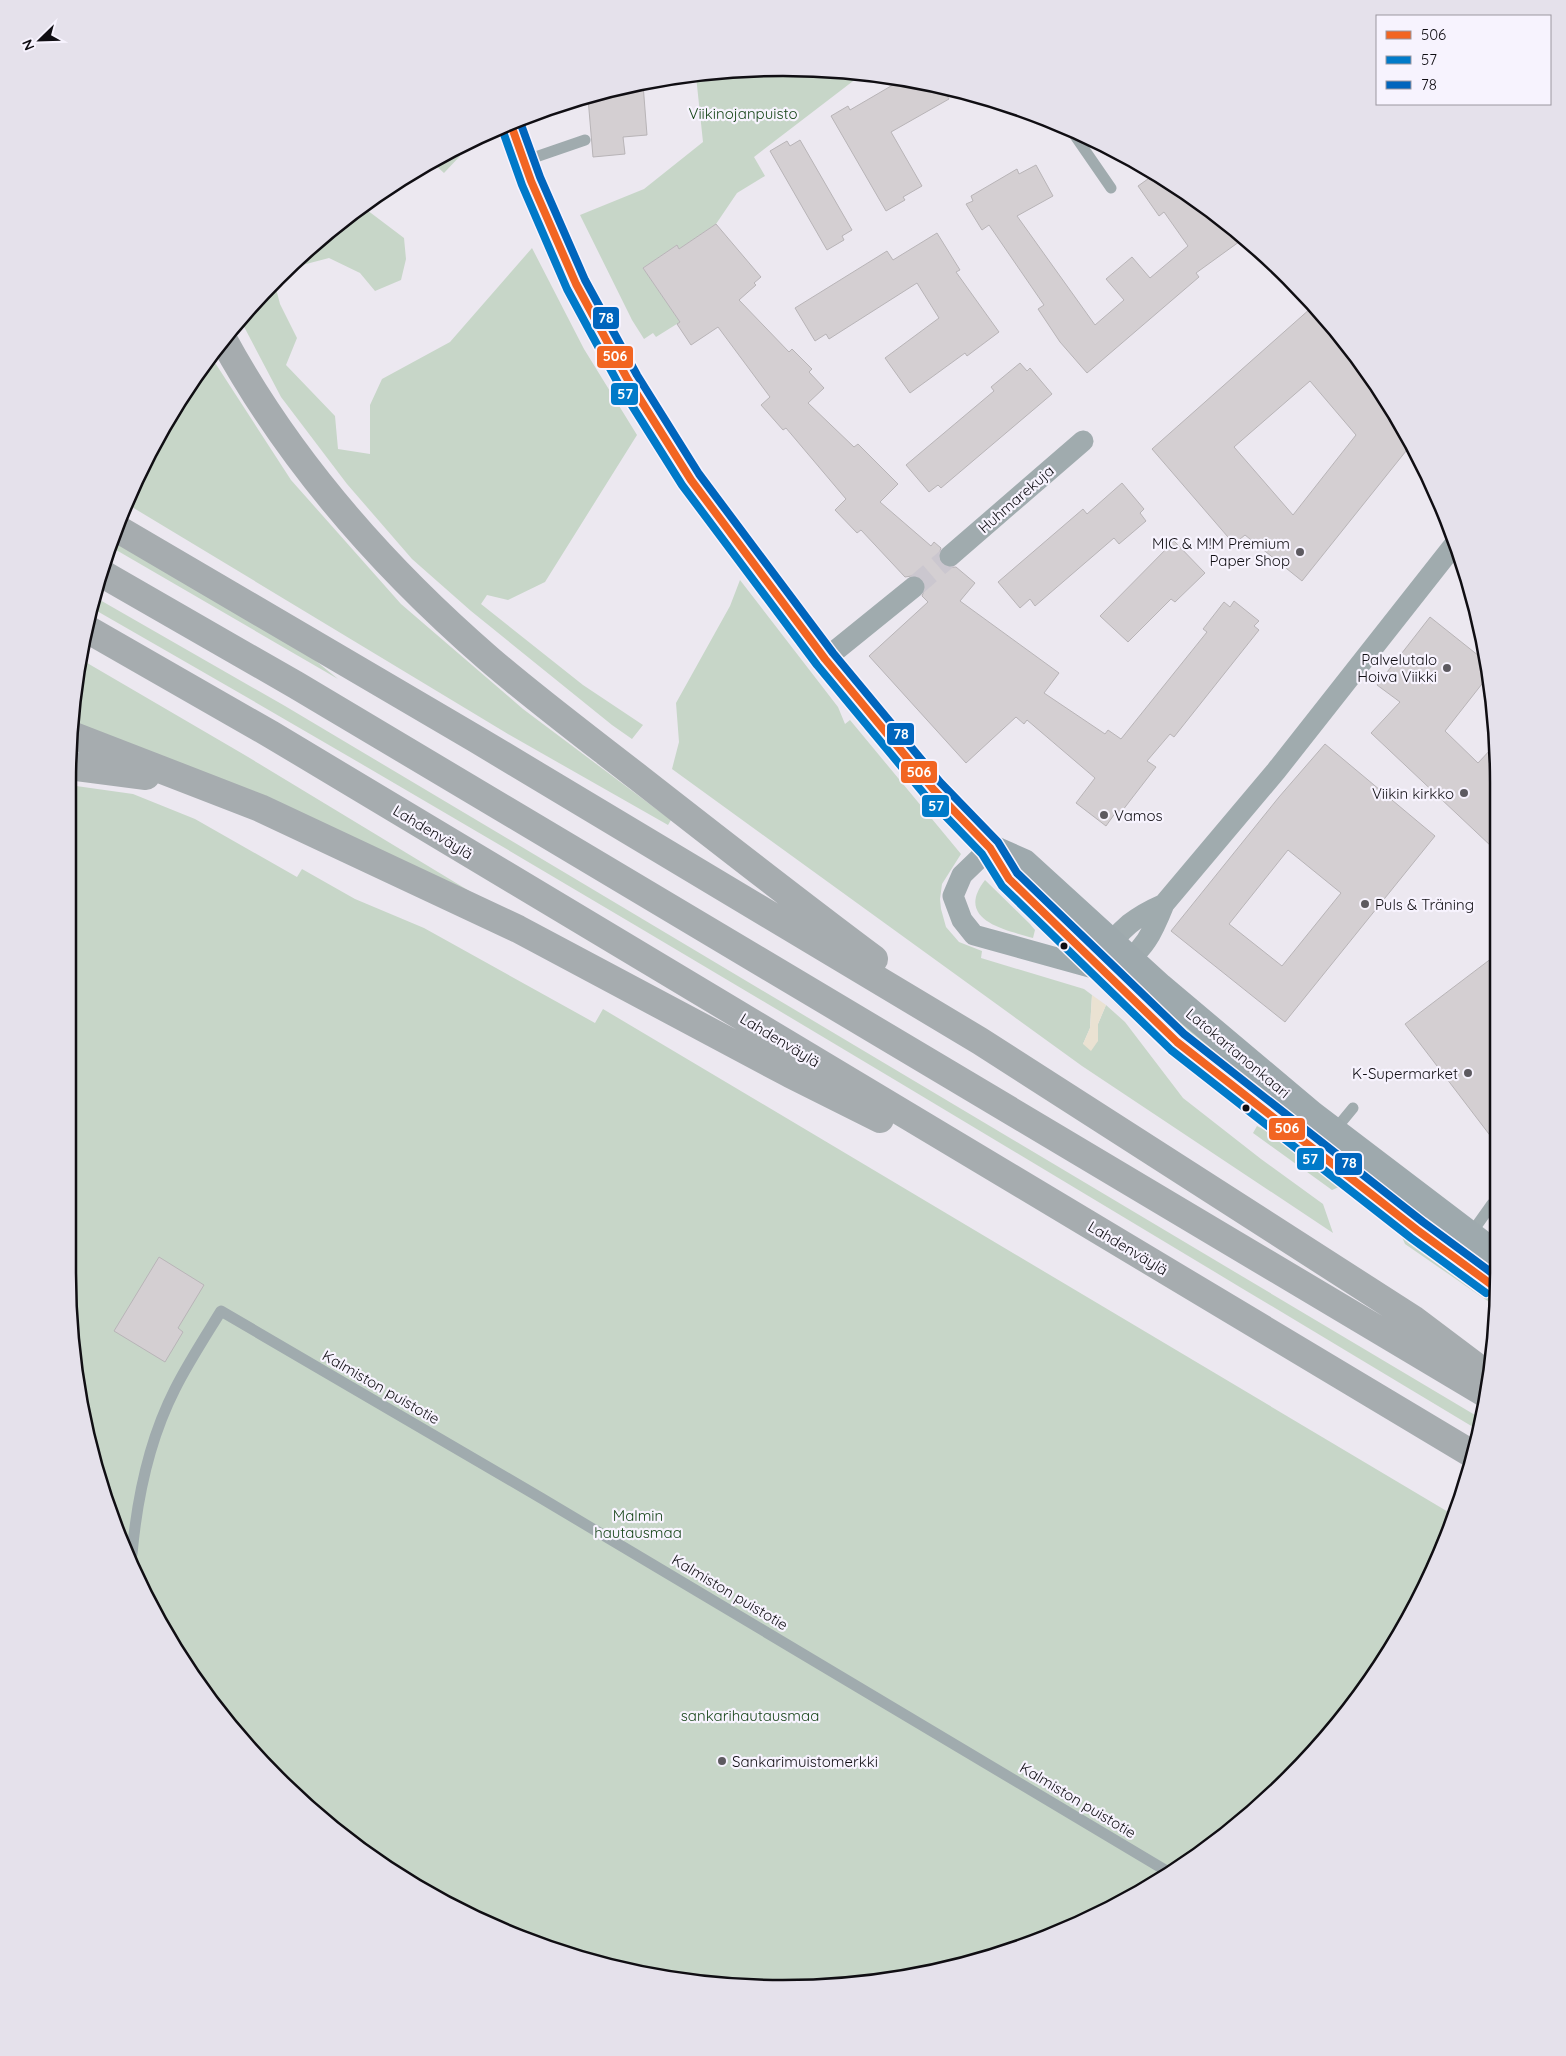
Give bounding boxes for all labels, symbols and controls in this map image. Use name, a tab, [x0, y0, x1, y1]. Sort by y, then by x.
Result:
north arrow	[15, 15, 65, 65]
legend	[1376, 15, 1551, 105]
text: 506	[1421, 25, 1446, 44]
text: N	[18, 37, 38, 53]
text: 57	[1421, 50, 1437, 69]
text: 78	[1421, 75, 1437, 94]
park label: Viikinojanpuisto	[688, 104, 798, 123]
line badge: 78	[592, 306, 620, 330]
text: 78	[598, 309, 614, 327]
line badge: 506	[596, 345, 634, 369]
text: 506	[603, 347, 627, 365]
line badge: 57	[610, 382, 639, 406]
text: 57	[617, 385, 633, 403]
street label: Huhmarekuja	[974, 461, 1058, 537]
place label: MIC & M!M Premium Paper Shop	[1152, 534, 1290, 570]
marker: MIC & M!M Premium Paper Shop	[1294, 546, 1306, 558]
place label: Palvelutalo Hoiva Viikki	[1357, 650, 1437, 686]
marker: Palvelutalo Hoiva Viikki	[1441, 662, 1453, 674]
line badge: 78	[886, 722, 915, 746]
text: 78	[893, 725, 909, 743]
line badge: 506	[900, 760, 938, 784]
text: 506	[907, 763, 931, 781]
place label: Viikin kirkko	[1372, 784, 1454, 803]
marker: Viikin kirkko	[1458, 787, 1470, 799]
line badge: 57	[921, 794, 950, 818]
text: 57	[928, 797, 944, 815]
street label: Lahdenväylä	[390, 801, 476, 863]
place label: Vamos	[1114, 806, 1163, 825]
marker: Vamos	[1098, 809, 1110, 821]
place label: Puls & Träning	[1375, 895, 1474, 914]
marker: Puls & Träning	[1359, 898, 1371, 910]
unlabelled marker	[1059, 941, 1069, 951]
street label: Latokartanonkaari	[1182, 1004, 1294, 1102]
street label: Lahdenväylä	[737, 1009, 823, 1071]
place label: K-Supermarket	[1352, 1064, 1458, 1083]
marker: K-Supermarket	[1462, 1067, 1474, 1079]
unlabelled marker	[1241, 1103, 1251, 1113]
line badge: 506	[1268, 1117, 1306, 1141]
text: 506	[1275, 1119, 1299, 1137]
line badge: 57	[1296, 1147, 1325, 1171]
text: 57	[1302, 1150, 1318, 1168]
line badge: 78	[1334, 1152, 1363, 1176]
text: 78	[1341, 1154, 1357, 1172]
street label: Lahdenväylä	[1085, 1217, 1171, 1279]
street label: Kalmiston puistotie	[319, 1346, 443, 1428]
park label: Malmin hautausmaa	[594, 1506, 682, 1542]
street label: Kalmiston puistotie	[668, 1550, 792, 1634]
park label: sankarihautausmaa	[681, 1706, 819, 1725]
place label: Sankarimuistomerkki	[732, 1752, 878, 1771]
marker: Sankarimuistomerkki	[716, 1755, 728, 1767]
street label: Kalmiston puistotie	[1016, 1758, 1140, 1842]

